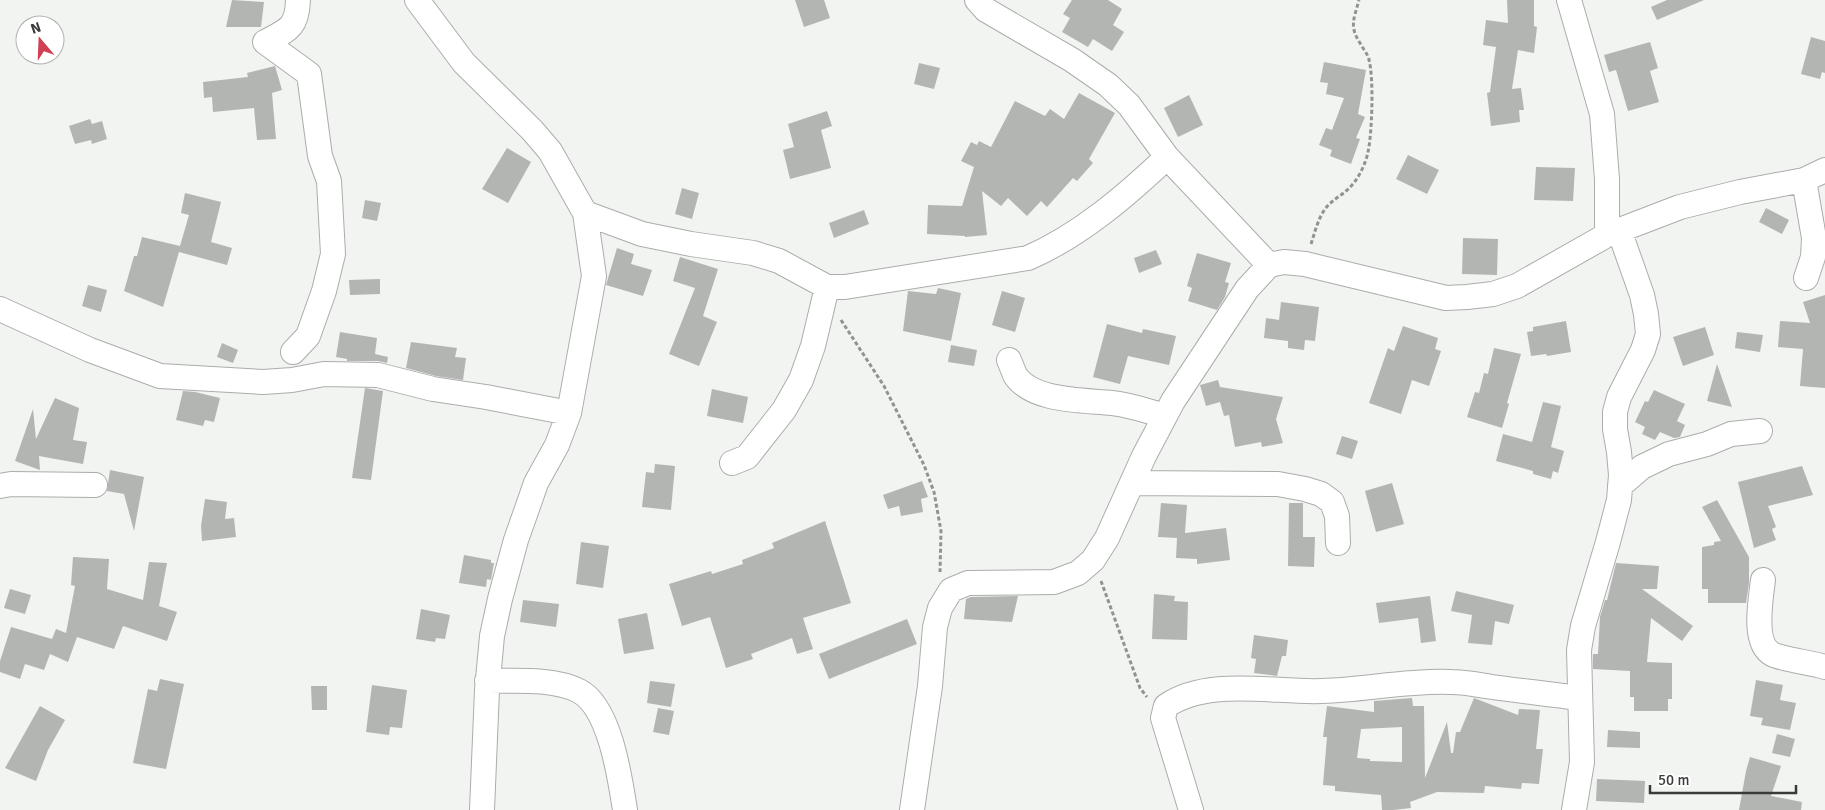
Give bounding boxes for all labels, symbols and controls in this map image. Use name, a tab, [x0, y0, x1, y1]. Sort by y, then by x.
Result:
north arrow	[15, 15, 65, 65]
text: N	[29, 19, 43, 38]
scale bar	[1650, 762, 1796, 794]
text: 50 m	[1658, 771, 1689, 789]

